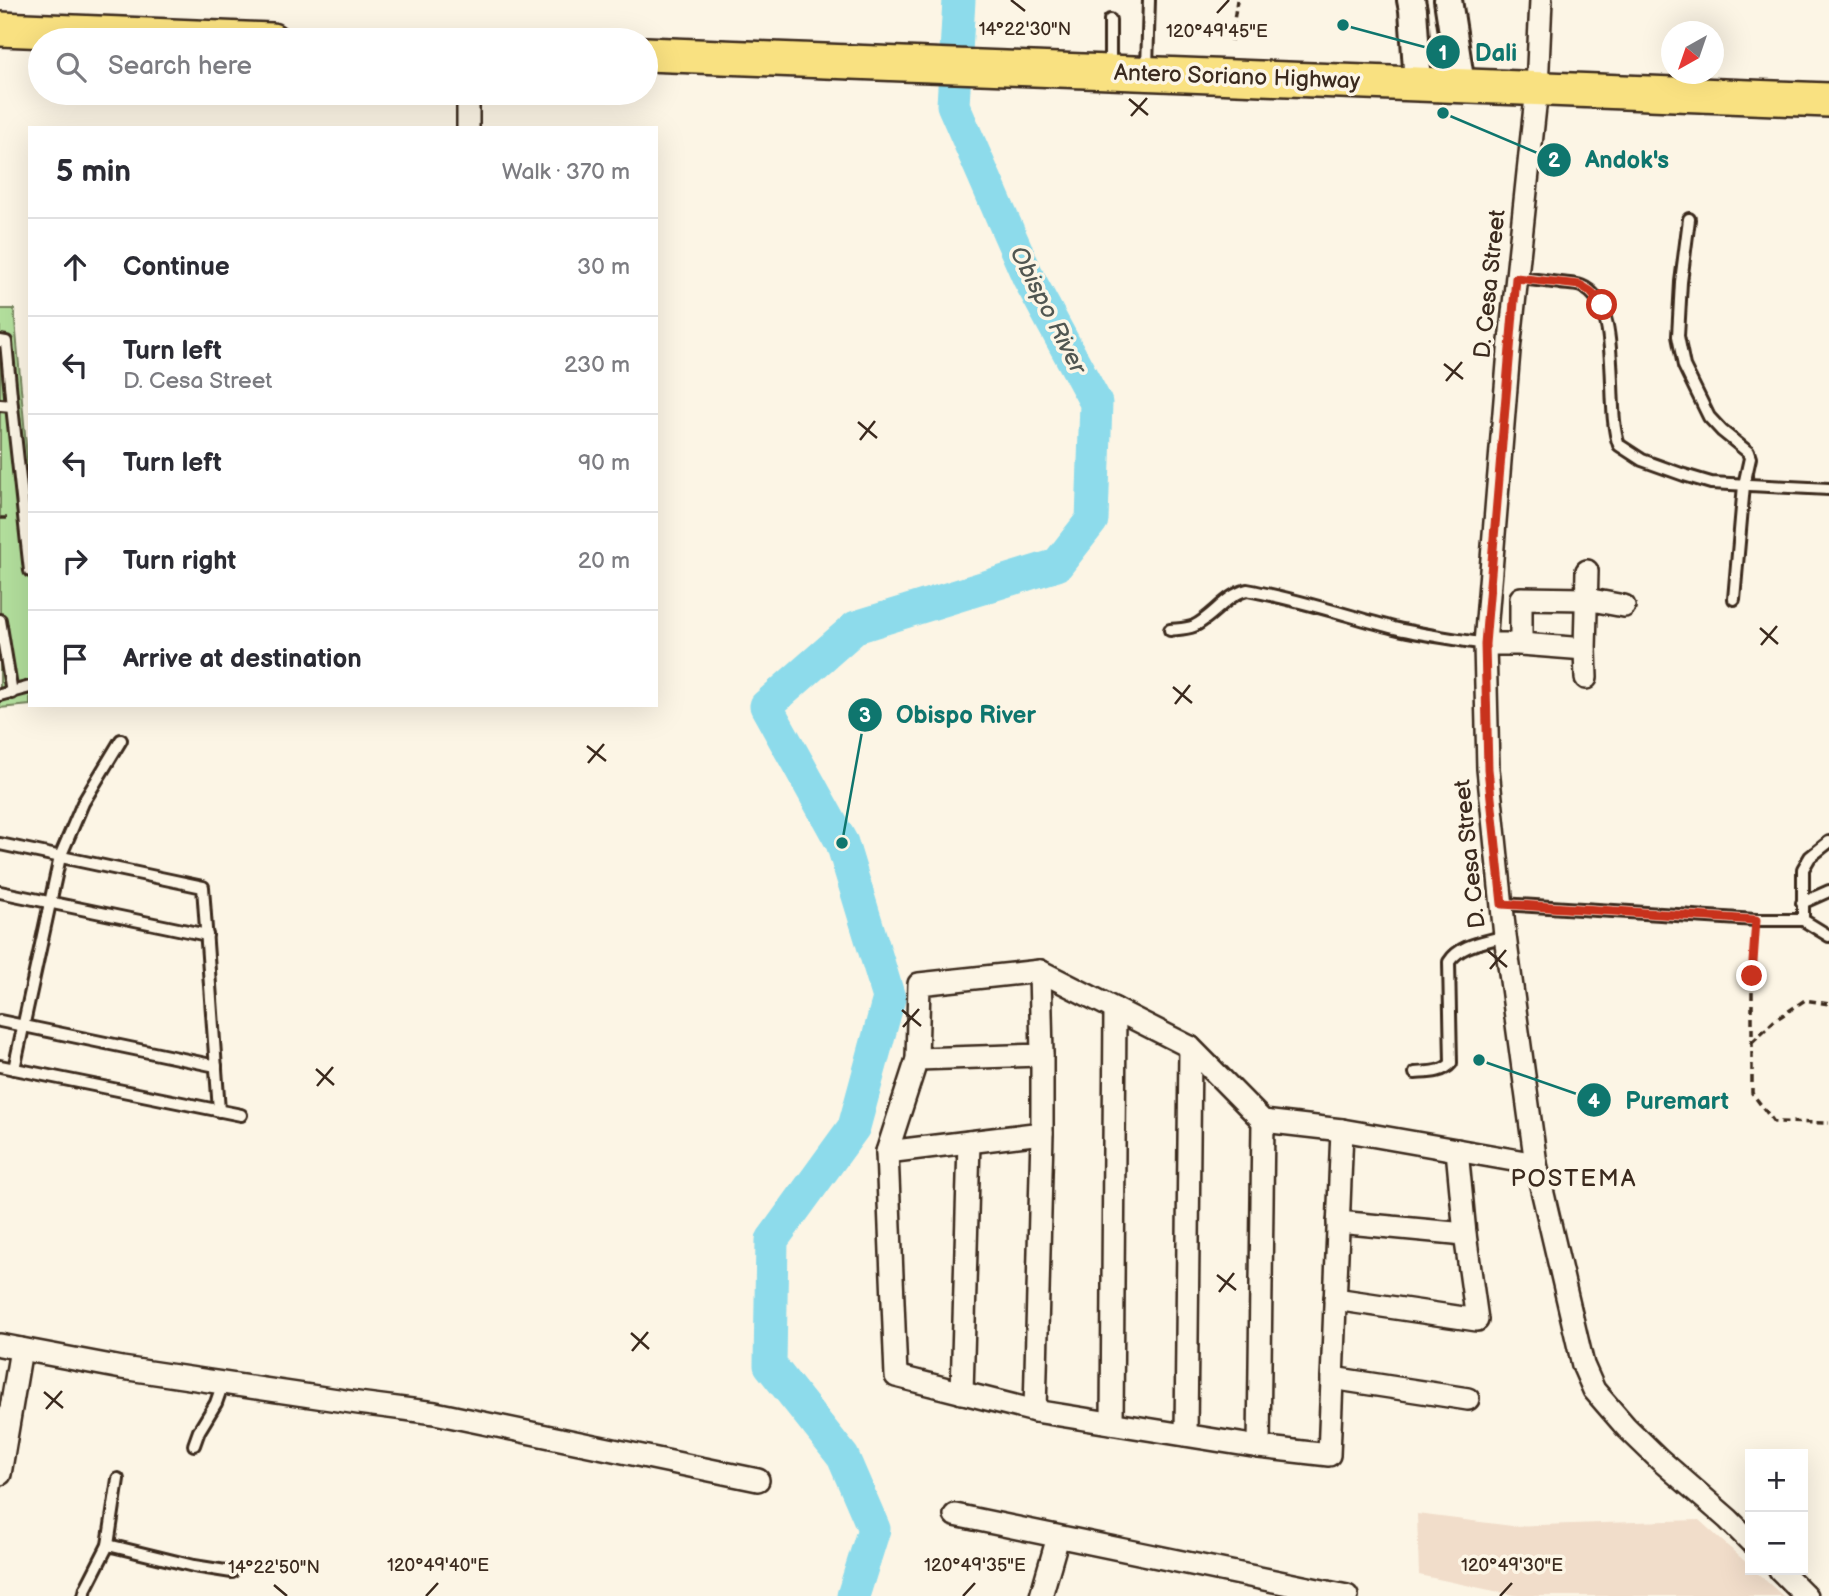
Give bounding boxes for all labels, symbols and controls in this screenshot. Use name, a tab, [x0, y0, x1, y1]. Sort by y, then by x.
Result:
text: 14°22'30"N	[979, 19, 1071, 40]
text: 120°49'45"E	[1166, 21, 1268, 42]
north arrow	[1661, 21, 1724, 84]
search box	[28, 28, 658, 105]
callout: Dali	[1426, 30, 1531, 75]
text: Dali	[1475, 39, 1517, 68]
text: 1	[1439, 41, 1447, 66]
icon: search	[52, 48, 90, 86]
text: Search here	[108, 51, 252, 82]
street label: Antero Soriano Highway	[1113, 59, 1361, 95]
callout: Andok's	[1536, 137, 1684, 182]
text: Andok's	[1584, 146, 1669, 175]
text: 2	[1548, 148, 1561, 173]
text: 5 min	[56, 154, 131, 190]
text: Walk · 370 m	[502, 158, 630, 186]
street label: D. Cesa Street	[1468, 208, 1512, 360]
water label: Obispo River	[1003, 241, 1094, 381]
icon: ahead	[56, 248, 94, 286]
text: Continue	[123, 252, 230, 283]
text: 30 m	[577, 253, 630, 281]
route start	[1586, 289, 1617, 320]
text: Turn left	[123, 336, 222, 367]
icon: left	[56, 346, 94, 384]
text: 230 m	[564, 351, 630, 379]
text: D. Cesa Street	[123, 367, 272, 395]
icon: left	[56, 444, 94, 482]
text: Turn left	[123, 448, 222, 479]
text: 90 m	[578, 449, 630, 477]
icon: right	[56, 542, 94, 580]
text: Turn right	[123, 546, 236, 577]
text: 20 m	[578, 547, 630, 575]
icon: arrive	[56, 640, 94, 678]
text: Arrive at destination	[123, 644, 362, 675]
callout: Obispo River	[847, 693, 1050, 738]
text: Obispo River	[896, 701, 1036, 730]
text: 3	[859, 703, 871, 728]
street label: D. Cesa Street	[1448, 778, 1492, 930]
route end	[1736, 960, 1767, 991]
callout: Puremart	[1576, 1078, 1743, 1123]
text: Puremart	[1625, 1087, 1729, 1116]
text: 4	[1588, 1089, 1601, 1114]
district label: POSTEMA	[1511, 1164, 1638, 1193]
map controls	[1745, 1449, 1808, 1575]
button: +	[1745, 1449, 1808, 1512]
button: −	[1745, 1512, 1808, 1575]
text: 120°49'40"E	[387, 1555, 489, 1576]
text: 120°49'35"E	[924, 1555, 1026, 1576]
text: 120°49'30"E	[1461, 1555, 1563, 1576]
text: 14°22'50"N	[228, 1557, 320, 1578]

